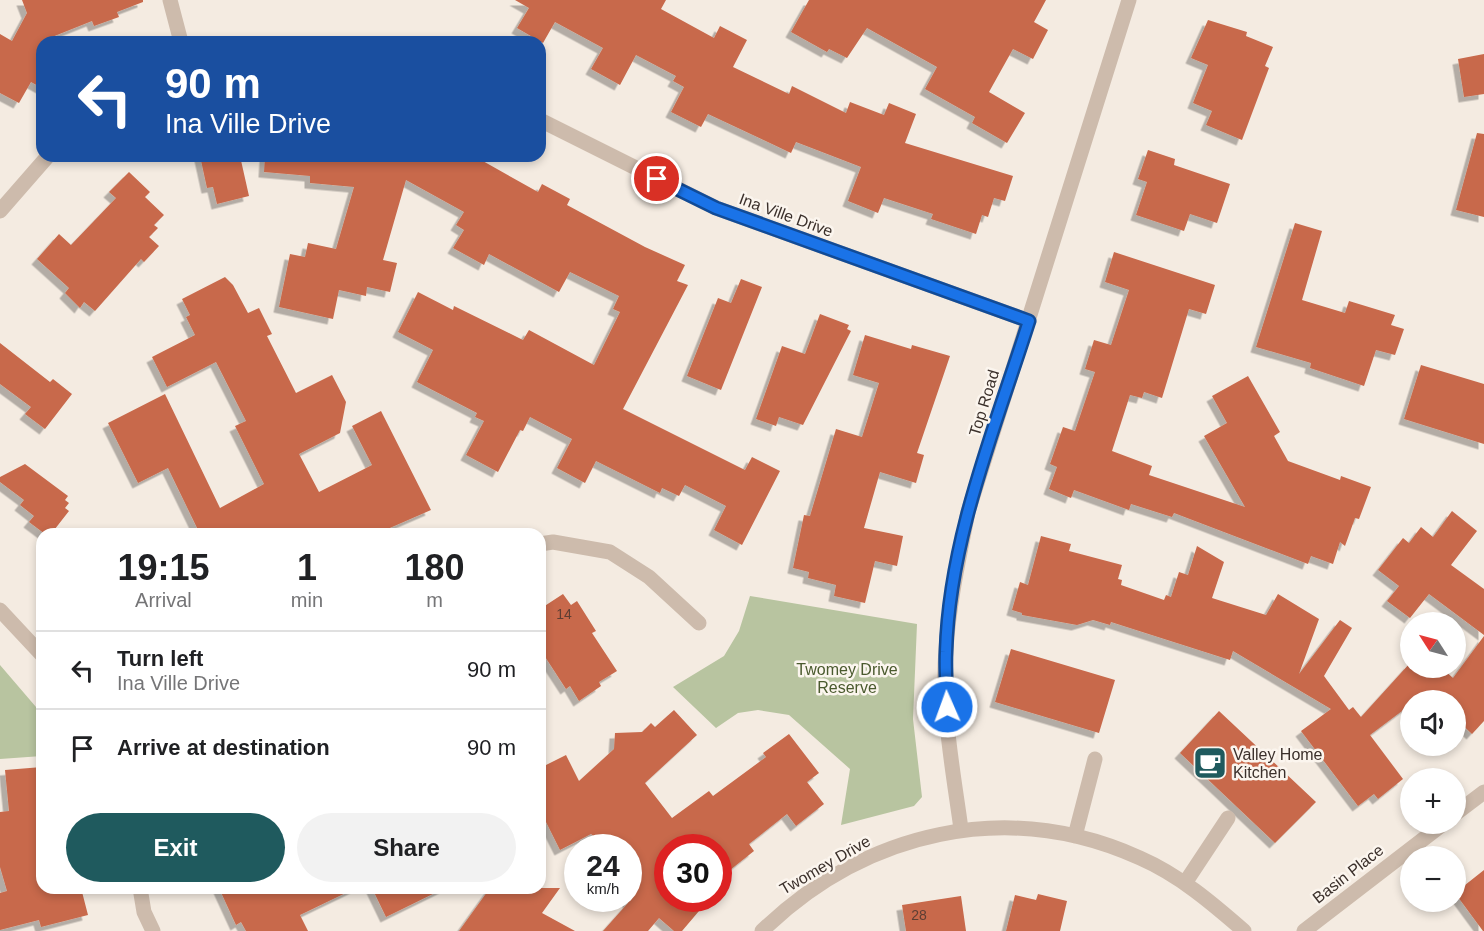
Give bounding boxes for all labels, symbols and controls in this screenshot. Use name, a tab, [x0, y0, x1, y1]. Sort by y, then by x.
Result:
icon: left	[66, 60, 144, 138]
text: 90 m	[165, 60, 261, 107]
text: Ina Ville Drive	[165, 109, 331, 139]
pin	[631, 153, 682, 204]
icon: arrive	[640, 162, 673, 195]
street label: Ina Ville Drive	[737, 190, 835, 240]
street label: Top Road	[966, 368, 1002, 438]
text: 19:15	[117, 547, 209, 588]
text: 1	[297, 547, 317, 588]
text: 180	[404, 547, 465, 588]
text: Arrival	[135, 589, 192, 611]
text: min	[291, 589, 323, 611]
text: m	[426, 589, 443, 611]
house number: 14	[556, 606, 572, 622]
north arrow	[1400, 612, 1466, 678]
map controls	[1400, 612, 1466, 912]
text: Turn left	[117, 646, 203, 671]
icon: left	[66, 654, 99, 687]
text: 90 m	[467, 657, 516, 682]
park label: Twomey Drive Reserve	[796, 661, 898, 696]
text: Ina Ville Drive	[117, 672, 240, 694]
position arrow	[915, 675, 979, 739]
button: sound	[1400, 690, 1466, 756]
icon: arrive	[66, 732, 99, 765]
text: Arrive at destination	[117, 735, 330, 760]
text: 90 m	[467, 735, 516, 760]
cafe icon: Valley Home Kitchen	[1192, 745, 1228, 781]
place label: Valley Home Kitchen	[1233, 746, 1323, 781]
button: +	[1400, 768, 1466, 834]
button: Exit	[66, 813, 285, 882]
button: Share	[297, 813, 516, 882]
street label: Twomey Drive	[777, 832, 873, 898]
speed limit sign: 30	[654, 834, 732, 912]
street label: Basin Place	[1309, 841, 1387, 907]
button: −	[1400, 846, 1466, 912]
text: 24	[586, 849, 620, 882]
text: km/h	[587, 880, 619, 897]
house number: 28	[911, 907, 927, 923]

